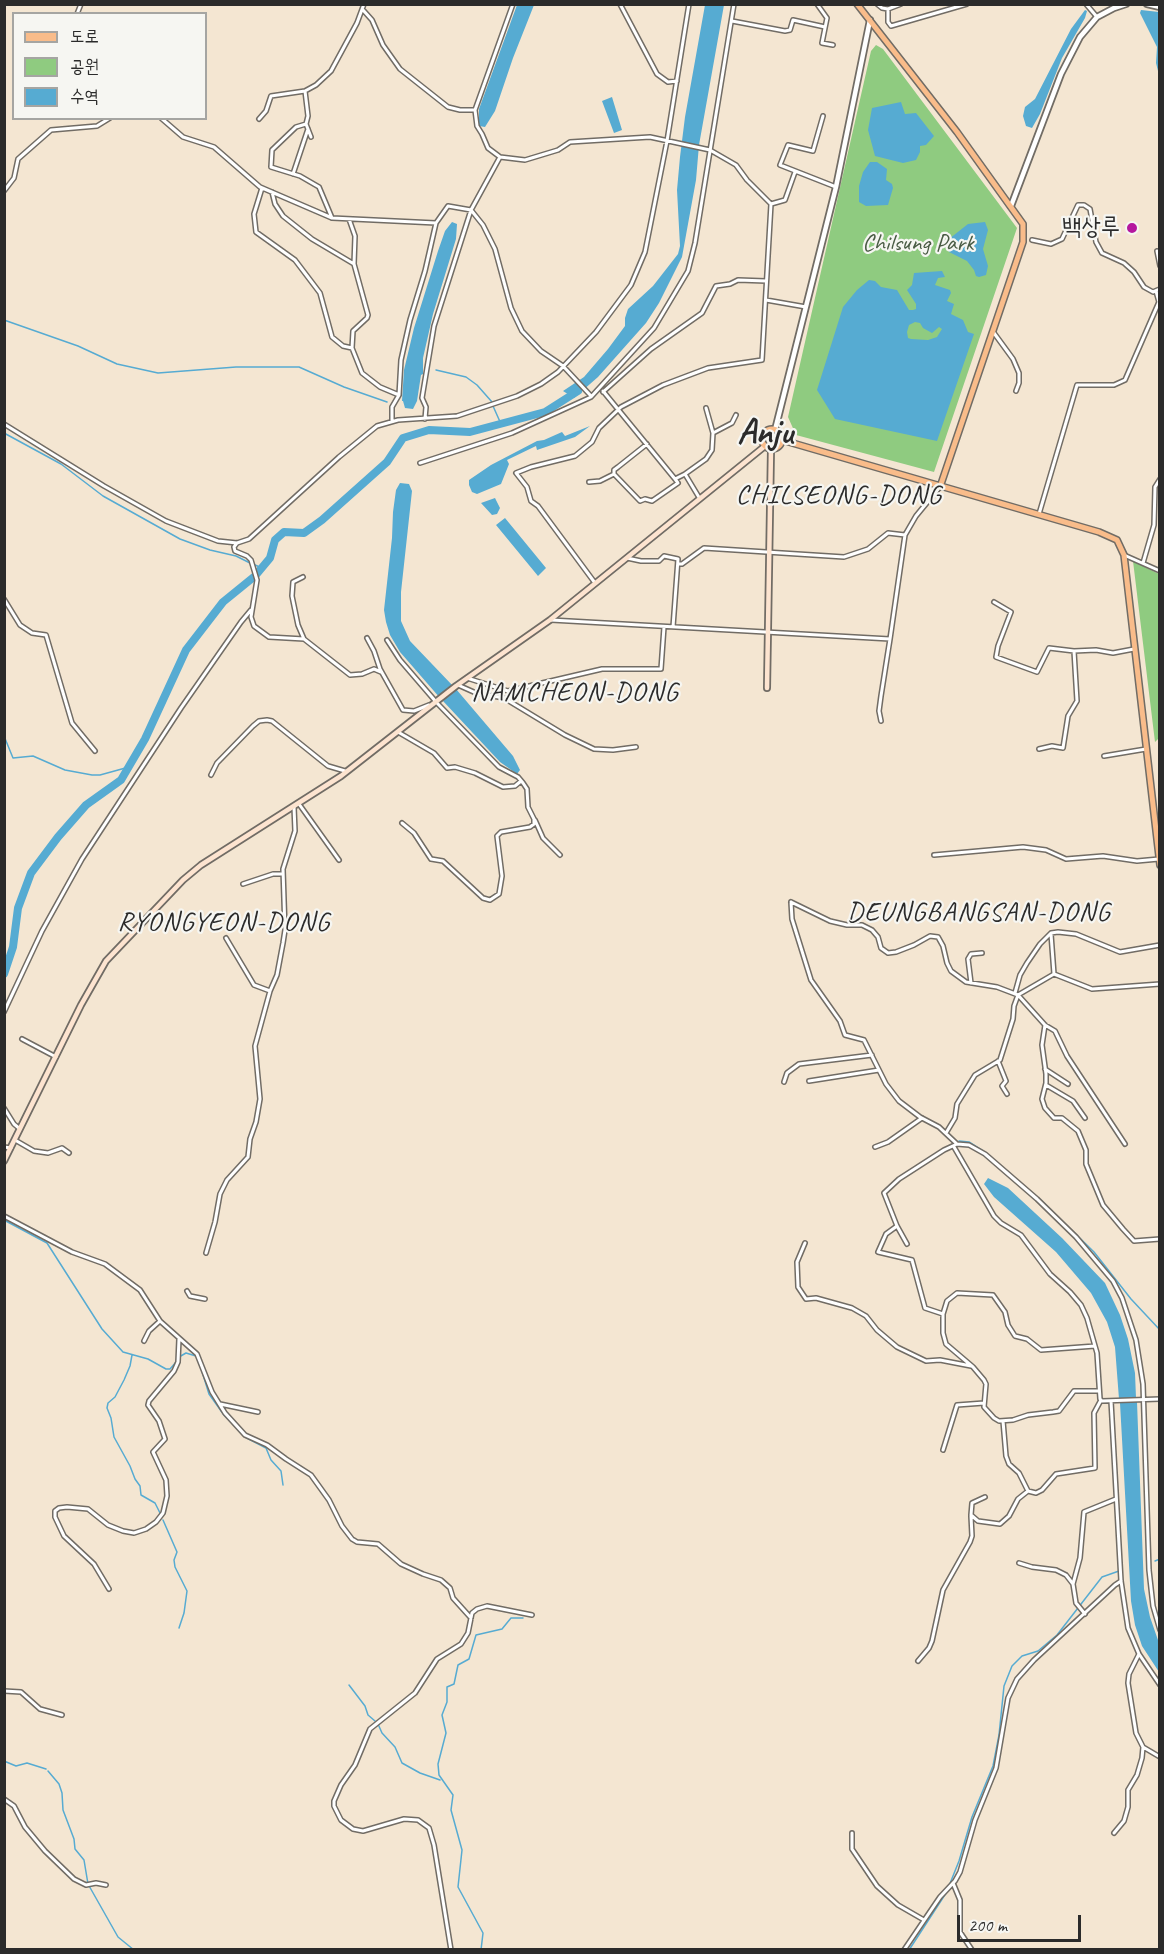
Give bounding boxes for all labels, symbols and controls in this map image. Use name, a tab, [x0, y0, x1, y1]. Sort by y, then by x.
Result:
legend	[12, 12, 207, 120]
text: 도로	[70, 25, 99, 47]
text: 공원	[70, 55, 99, 77]
text: 수역	[70, 85, 99, 107]
place label: 백상루	[1062, 214, 1120, 242]
marker: 백상루	[1125, 221, 1139, 235]
park label: Chilsung Park	[862, 230, 974, 258]
district label: Anju	[737, 412, 793, 456]
district label: CHILSEONG-DONG	[736, 480, 942, 512]
district label: NAMCHEON-DONG	[472, 677, 678, 709]
district label: DEUNGBANGSAN-DONG	[849, 897, 1109, 929]
district label: RYONGYEON-DONG	[118, 907, 330, 939]
scale bar	[960, 1903, 1084, 1941]
text: 200 m	[968, 1914, 1007, 1936]

